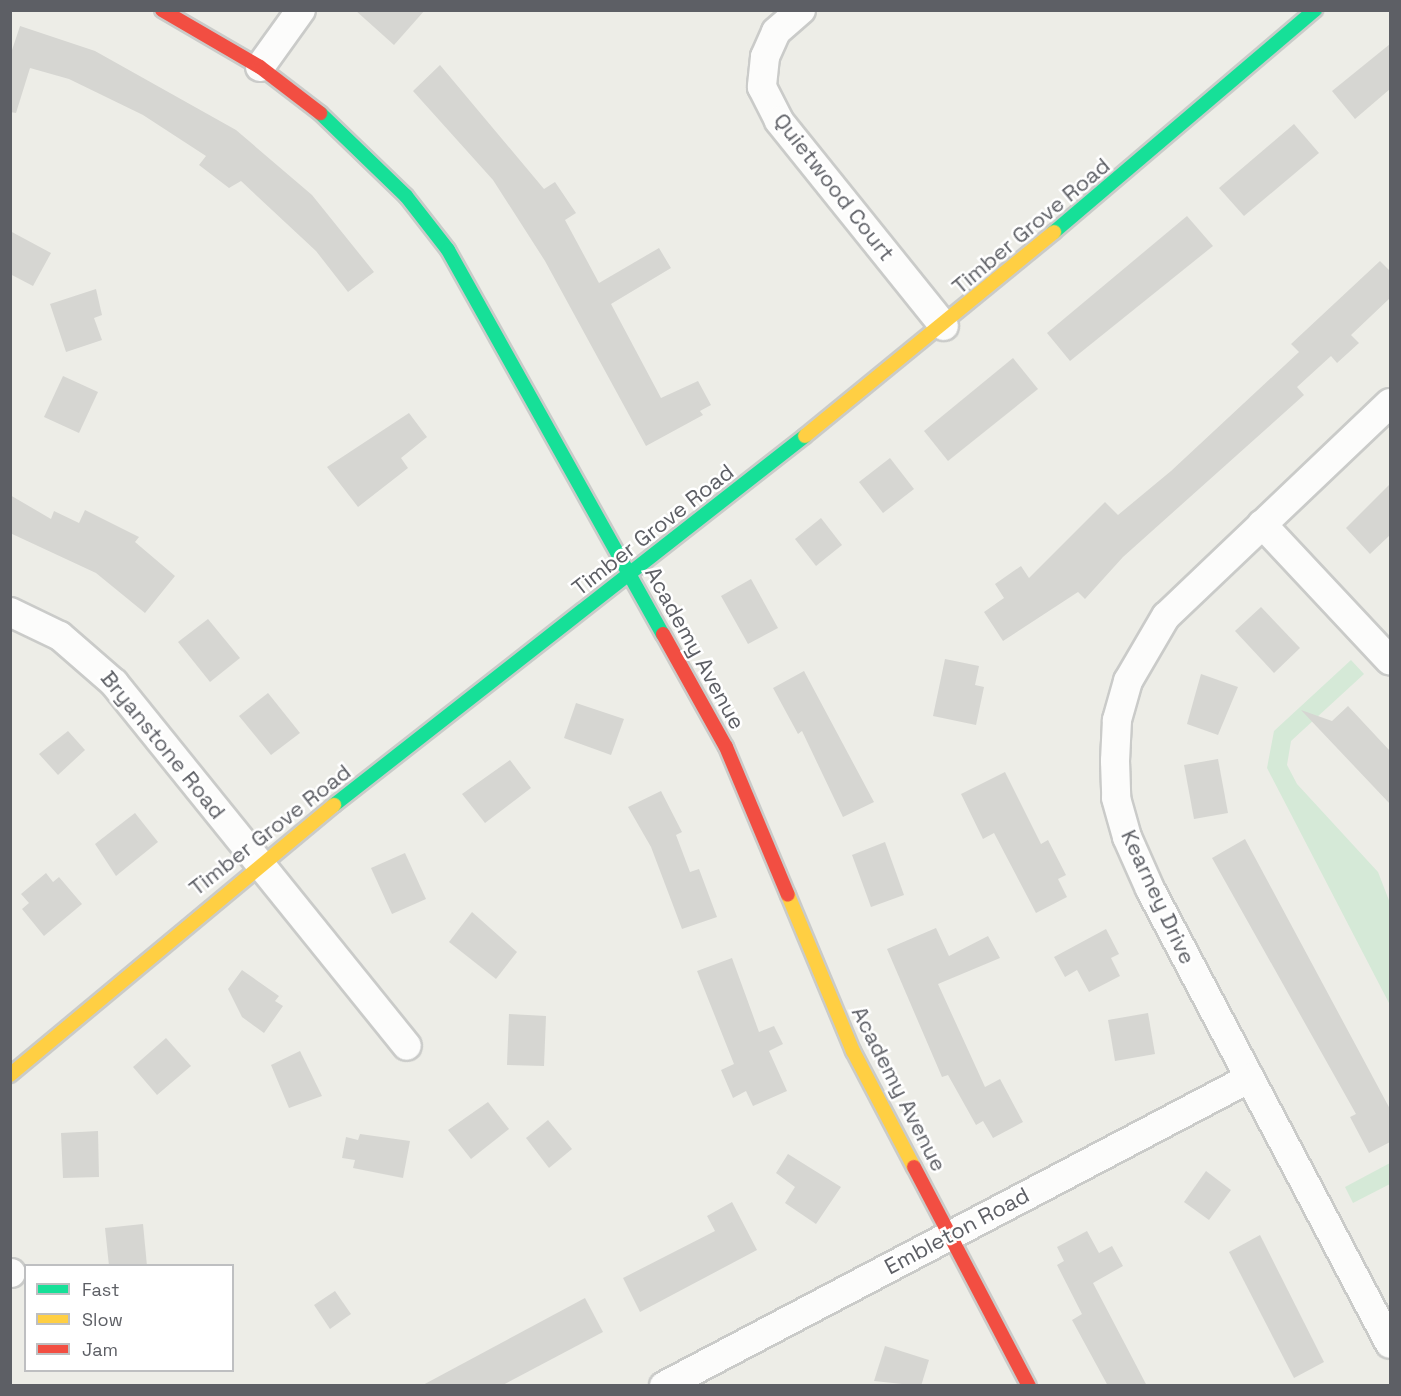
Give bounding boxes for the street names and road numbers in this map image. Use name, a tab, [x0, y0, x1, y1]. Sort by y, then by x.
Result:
street label: Quietwood Court	[768, 108, 900, 266]
street label: Timber Grove Road	[947, 152, 1115, 300]
street label: Timber Grove Road	[567, 459, 739, 601]
street label: Academy Avenue	[639, 562, 751, 734]
street label: Bryanstone Road	[95, 665, 231, 825]
street label: Timber Grove Road	[184, 759, 356, 901]
street label: Kearney Drive	[1115, 826, 1201, 968]
street label: Academy Avenue	[846, 1002, 952, 1176]
street label: Embleton Road	[880, 1182, 1034, 1280]

